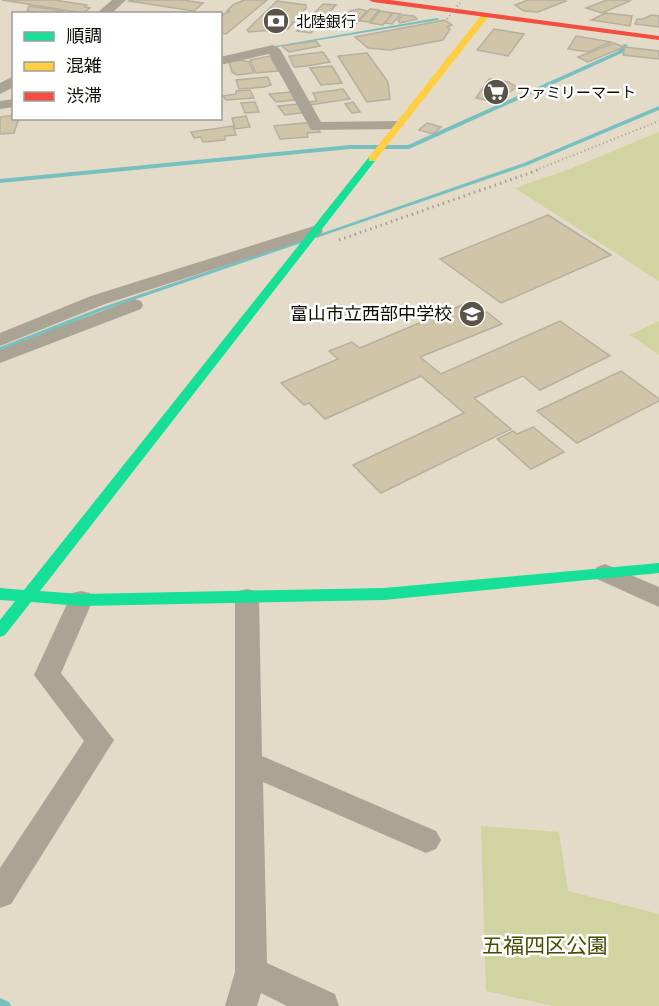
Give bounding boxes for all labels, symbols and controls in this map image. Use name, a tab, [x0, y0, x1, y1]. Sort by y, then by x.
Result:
bank icon: 北陸銀行	[261, 6, 291, 36]
legend	[12, 12, 222, 120]
place label: 北陸銀行	[296, 13, 356, 30]
text: 順調	[66, 26, 102, 46]
text: 混雑	[66, 56, 102, 76]
supermarket icon: ファミリーマート	[481, 77, 511, 107]
place label: ファミリーマート	[516, 84, 636, 101]
text: 渋滞	[66, 86, 102, 106]
school or university icon: 富山市立西部中学校	[457, 299, 487, 329]
place label: 富山市立西部中学校	[290, 304, 452, 324]
park label: 五福四区公園	[482, 934, 608, 957]

